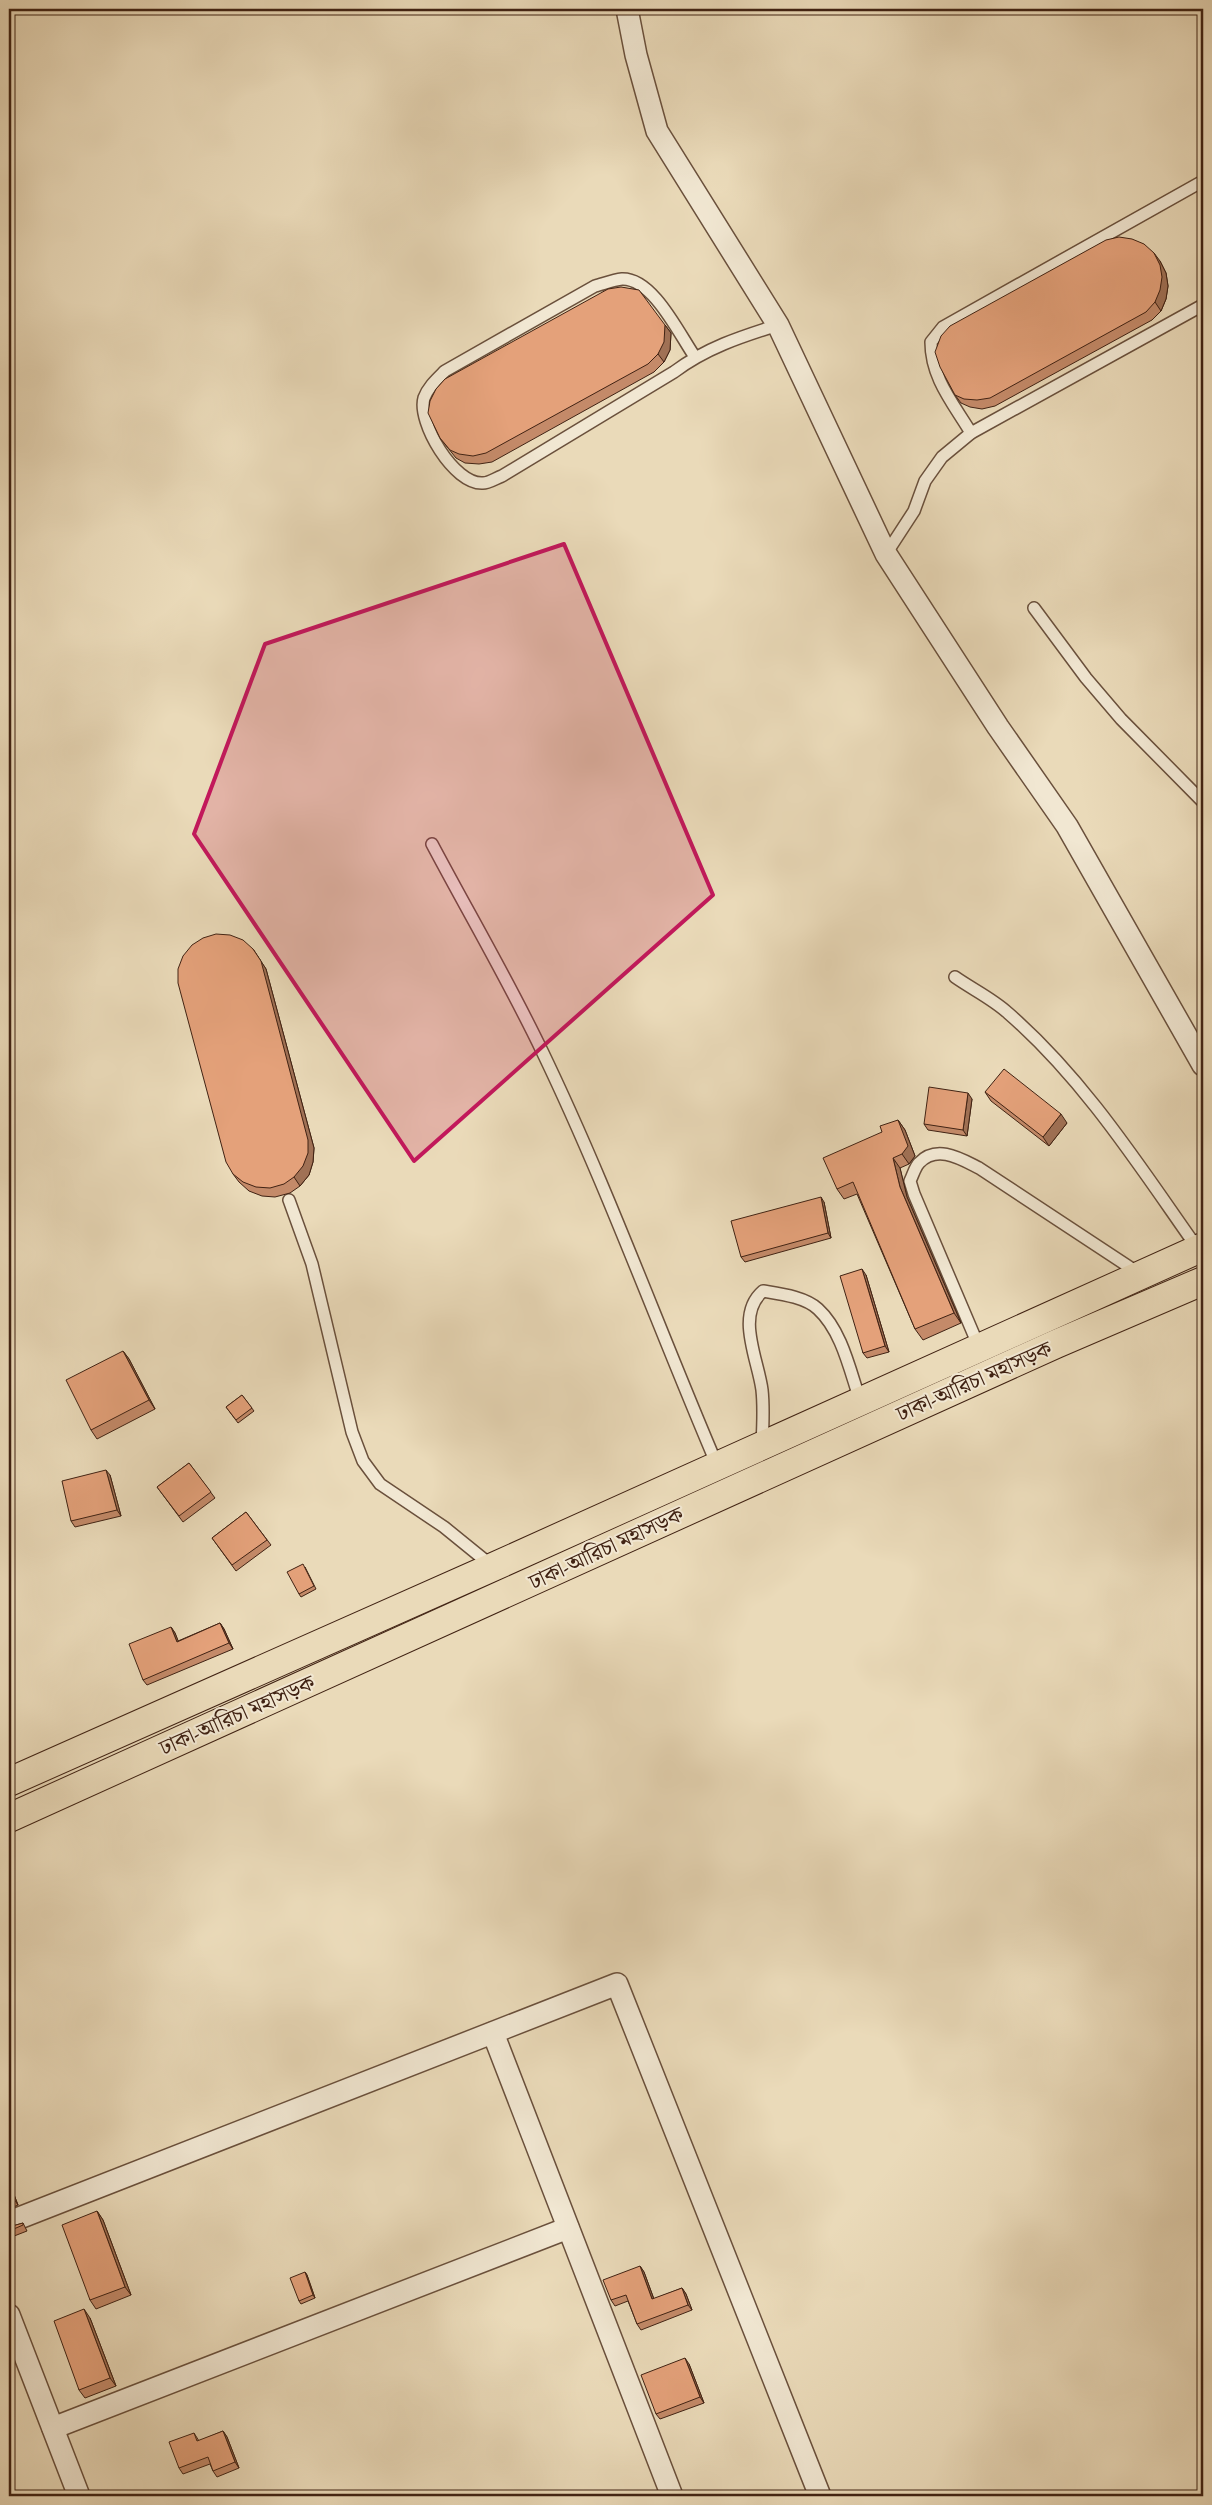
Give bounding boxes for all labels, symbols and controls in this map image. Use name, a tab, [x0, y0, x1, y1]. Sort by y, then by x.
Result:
street label: ঢাকা-আরিচা মহাসড়ক	[891, 1333, 1058, 1429]
street label: ঢাকা-আরিচা মহাসড়ক	[523, 1499, 689, 1597]
street label: ঢাকা-আরিচা মহাসড়ক	[154, 1667, 321, 1763]

